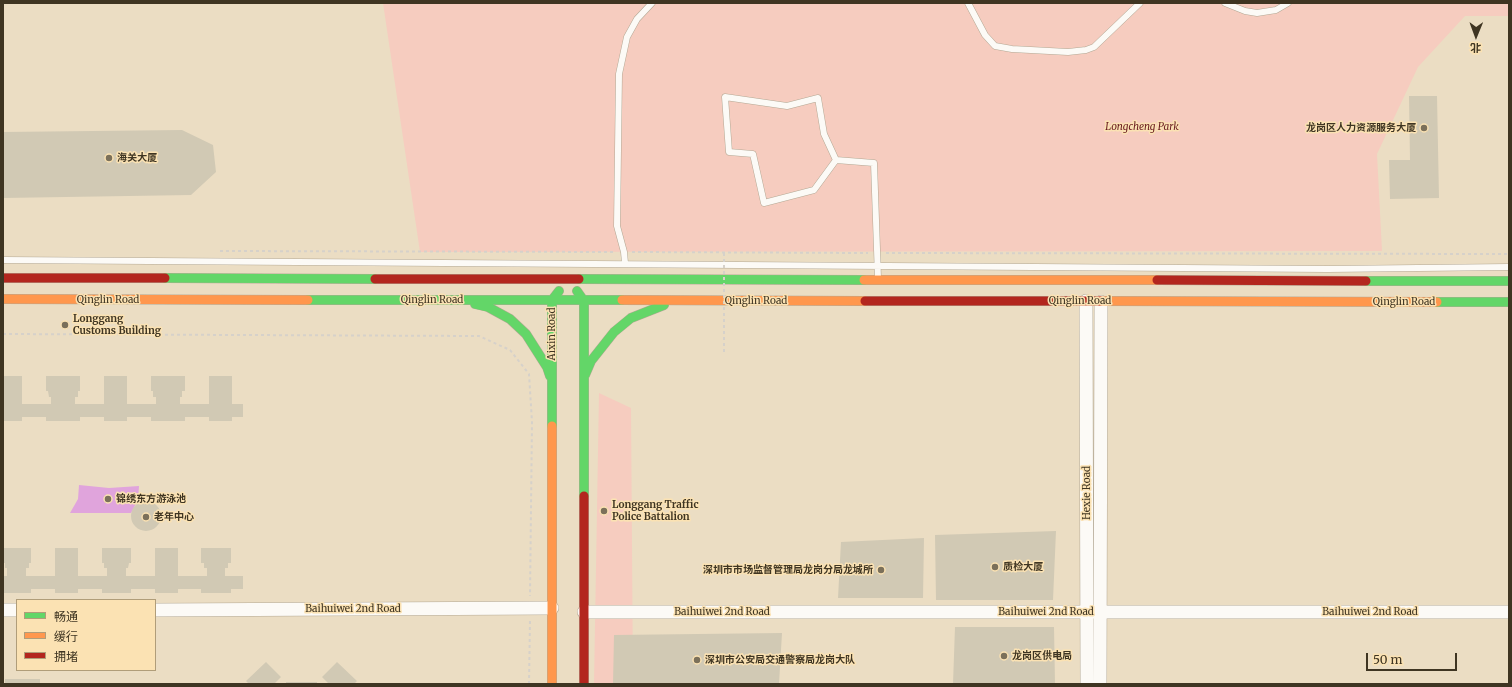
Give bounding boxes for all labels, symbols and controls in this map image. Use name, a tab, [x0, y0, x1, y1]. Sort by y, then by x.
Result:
north arrow	[1456, 16, 1496, 56]
text: 北	[1470, 41, 1481, 55]
park label: Longcheng Park	[1105, 121, 1179, 133]
place label: 龙岗区人力资源服务大厦	[1306, 122, 1416, 134]
marker: 龙岗区人力资源服务大厦	[1419, 123, 1429, 133]
place label: 海关大厦	[117, 152, 157, 164]
marker: 海关大厦	[104, 153, 114, 163]
street label: Qinglin Road	[77, 294, 139, 306]
street label: Qinglin Road	[401, 294, 463, 306]
street label: Qinglin Road	[725, 295, 787, 307]
street label: Qinglin Road	[1049, 295, 1111, 307]
street label: Qinglin Road	[1373, 296, 1435, 308]
street label: Aixin Road	[546, 308, 558, 360]
place label: Longgang Customs Building	[73, 313, 161, 336]
marker: Longgang Customs Building	[60, 320, 70, 330]
street label: Hexie Road	[1081, 466, 1093, 520]
place label: 锦绣东方游泳池	[116, 493, 186, 505]
marker: 锦绣东方游泳池	[103, 494, 113, 504]
place label: Longgang Traffic Police Battalion	[612, 499, 699, 522]
marker: Longgang Traffic Police Battalion	[599, 506, 609, 516]
place label: 老年中心	[154, 511, 194, 523]
marker: 老年中心	[141, 512, 151, 522]
place label: 质检大厦	[1003, 561, 1043, 573]
marker: 质检大厦	[990, 562, 1000, 572]
place label: 深圳市市场监督管理局龙岗分局龙城所	[703, 564, 873, 576]
marker: 深圳市市场监督管理局龙岗分局龙城所	[876, 565, 886, 575]
legend	[16, 599, 156, 671]
street label: Baihuiwei 2nd Road	[305, 603, 401, 615]
street label: Baihuiwei 2nd Road	[674, 606, 770, 618]
street label: Baihuiwei 2nd Road	[998, 606, 1094, 618]
street label: Baihuiwei 2nd Road	[1322, 606, 1418, 618]
text: 畅通	[54, 609, 78, 624]
text: 缓行	[54, 629, 78, 644]
scale bar	[1368, 645, 1459, 671]
text: 拥堵	[54, 649, 78, 664]
place label: 龙岗区供电局	[1012, 650, 1072, 662]
marker: 龙岗区供电局	[999, 651, 1009, 661]
text: 50 m	[1373, 652, 1402, 667]
place label: 深圳市公安局交通警察局龙岗大队	[705, 654, 855, 666]
marker: 深圳市公安局交通警察局龙岗大队	[692, 655, 702, 665]

